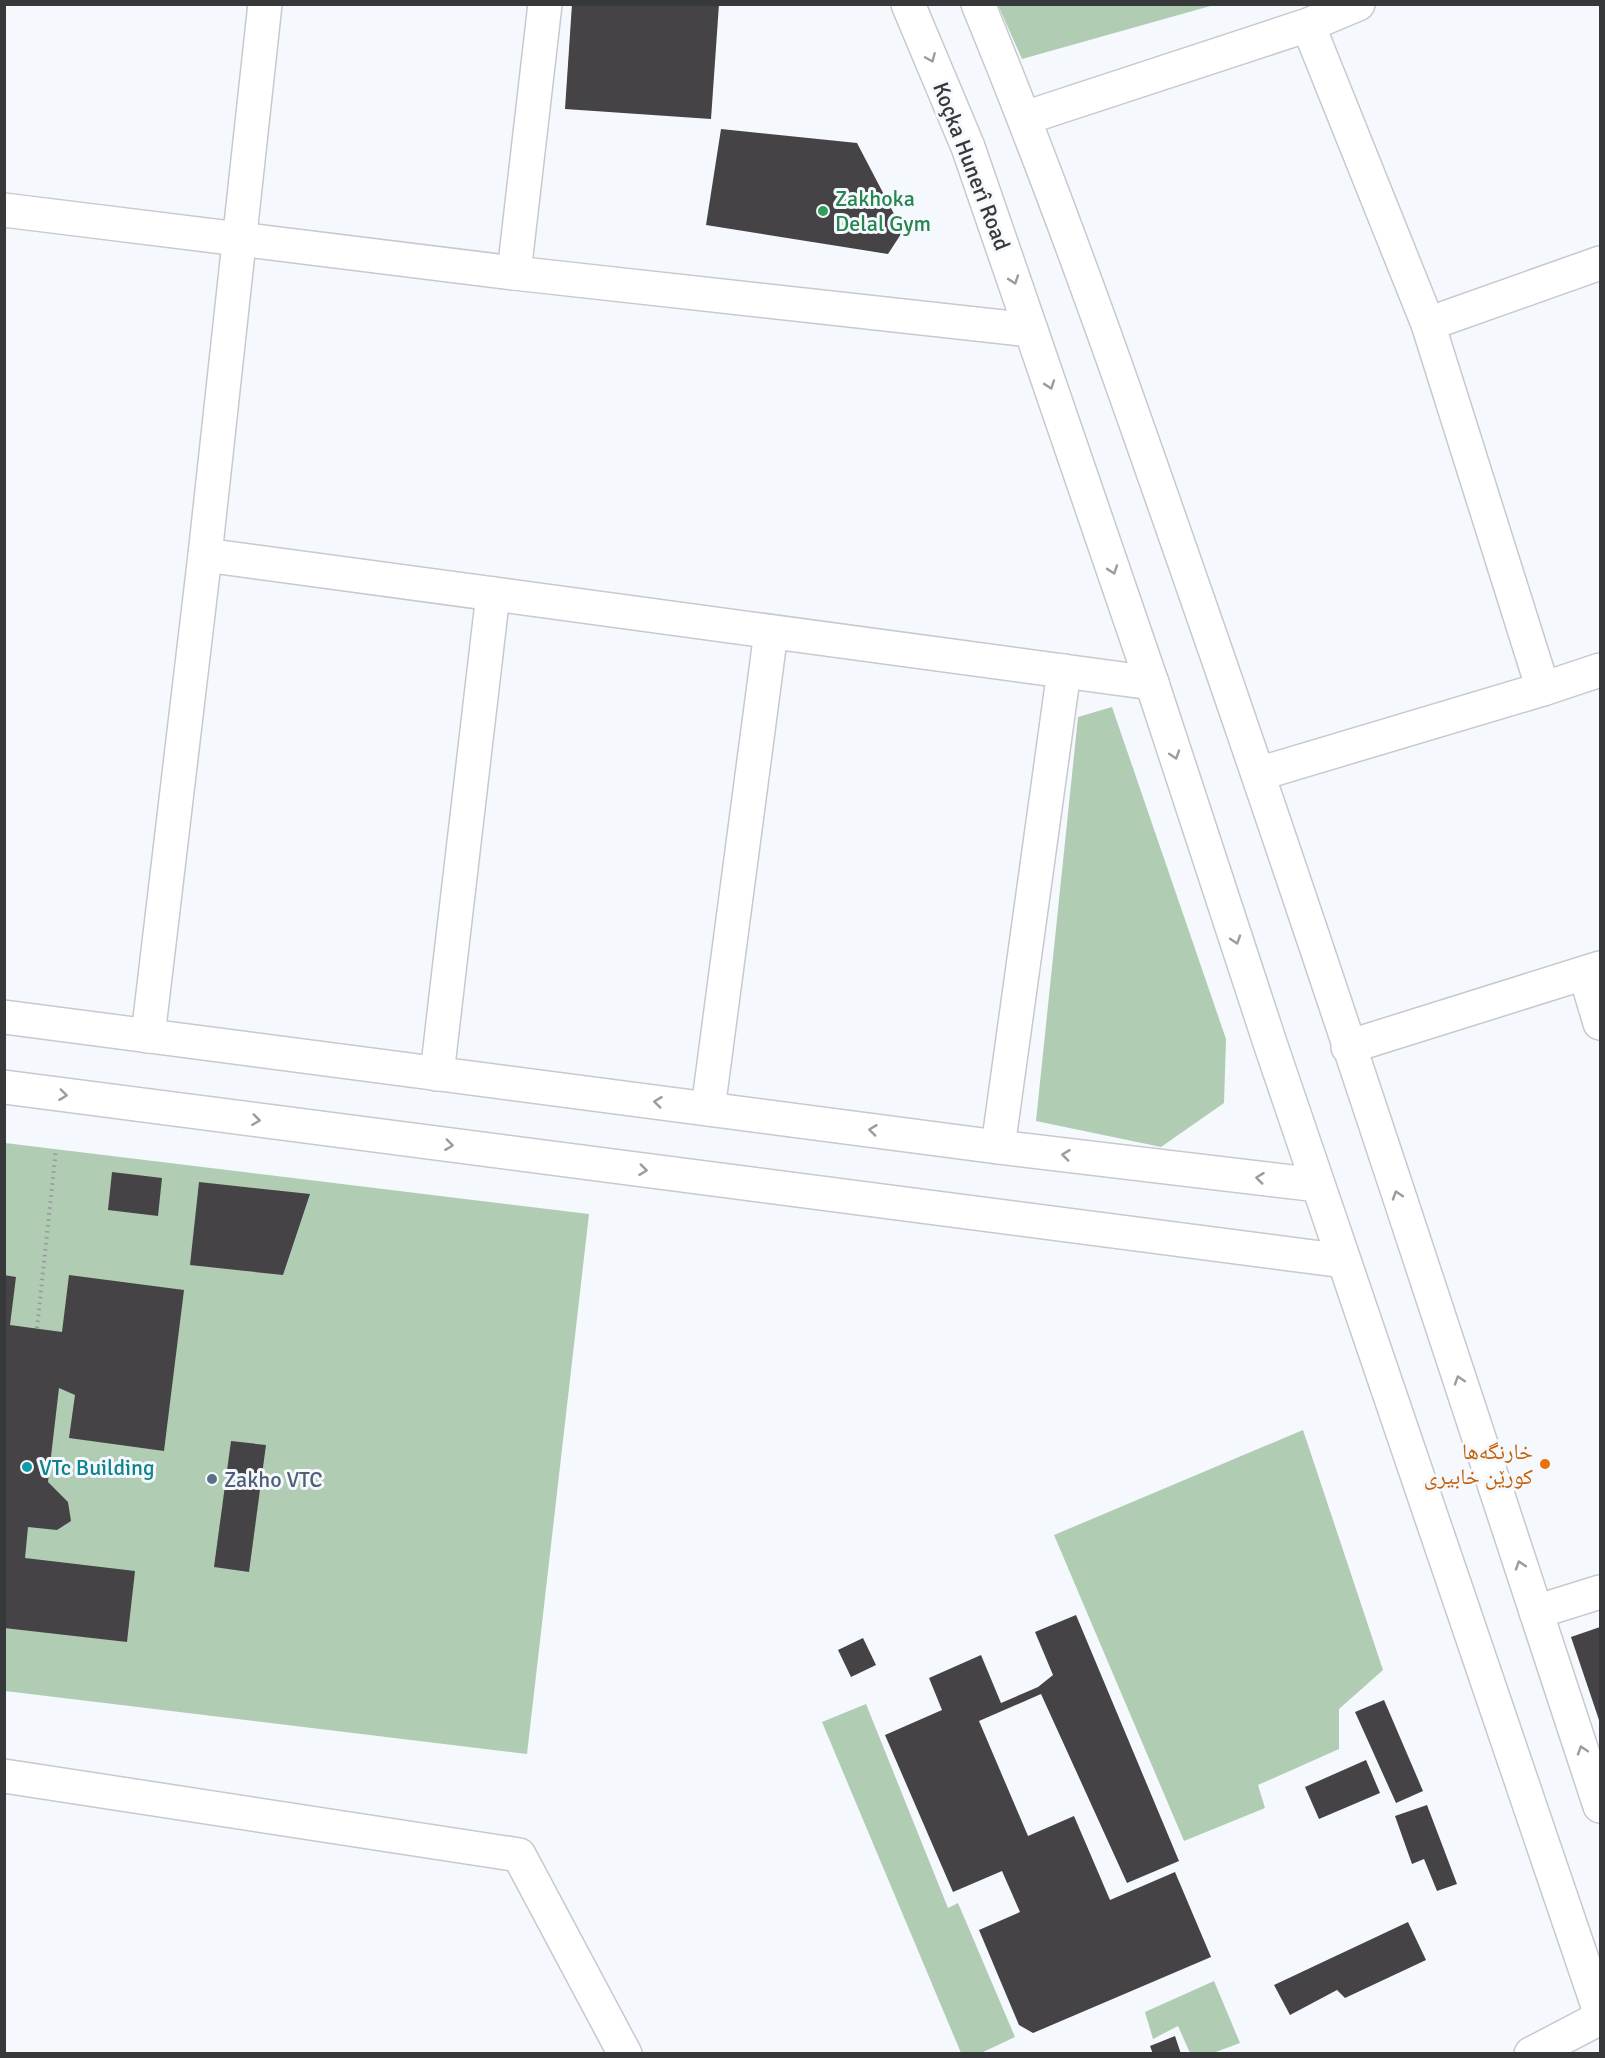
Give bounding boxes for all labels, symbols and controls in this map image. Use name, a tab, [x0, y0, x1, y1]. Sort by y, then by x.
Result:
one-way arrow	[924, 52, 936, 63]
street label: Koçka Hunerî Road	[927, 78, 1016, 254]
place label: Zakhoka Delal Gym	[835, 185, 931, 237]
marker: Zakhoka Delal Gym	[816, 204, 830, 218]
one-way arrow	[1007, 274, 1019, 285]
one-way arrow	[1043, 379, 1056, 390]
one-way arrow	[1106, 564, 1119, 575]
one-way arrow	[1168, 749, 1181, 759]
one-way arrow	[1229, 934, 1241, 945]
one-way arrow	[58, 1088, 67, 1100]
one-way arrow	[654, 1097, 663, 1109]
one-way arrow	[251, 1113, 260, 1126]
one-way arrow	[868, 1125, 877, 1137]
one-way arrow	[445, 1138, 454, 1151]
one-way arrow	[1062, 1149, 1071, 1162]
one-way arrow	[638, 1163, 647, 1176]
one-way arrow	[1255, 1172, 1264, 1185]
one-way arrow	[1392, 1190, 1405, 1201]
one-way arrow	[1454, 1375, 1466, 1386]
place label: خارنگه‌ها كورێن خابيرى	[1424, 1438, 1533, 1490]
place label: VTc Building	[39, 1454, 155, 1481]
marker: خارنگه‌ها كورێن خابيرى	[1538, 1457, 1552, 1471]
marker: VTc Building	[20, 1460, 34, 1474]
place label: Zakho VTC	[224, 1466, 323, 1493]
marker: Zakho VTC	[205, 1472, 219, 1486]
one-way arrow	[1515, 1560, 1528, 1571]
one-way arrow	[1577, 1745, 1589, 1756]

